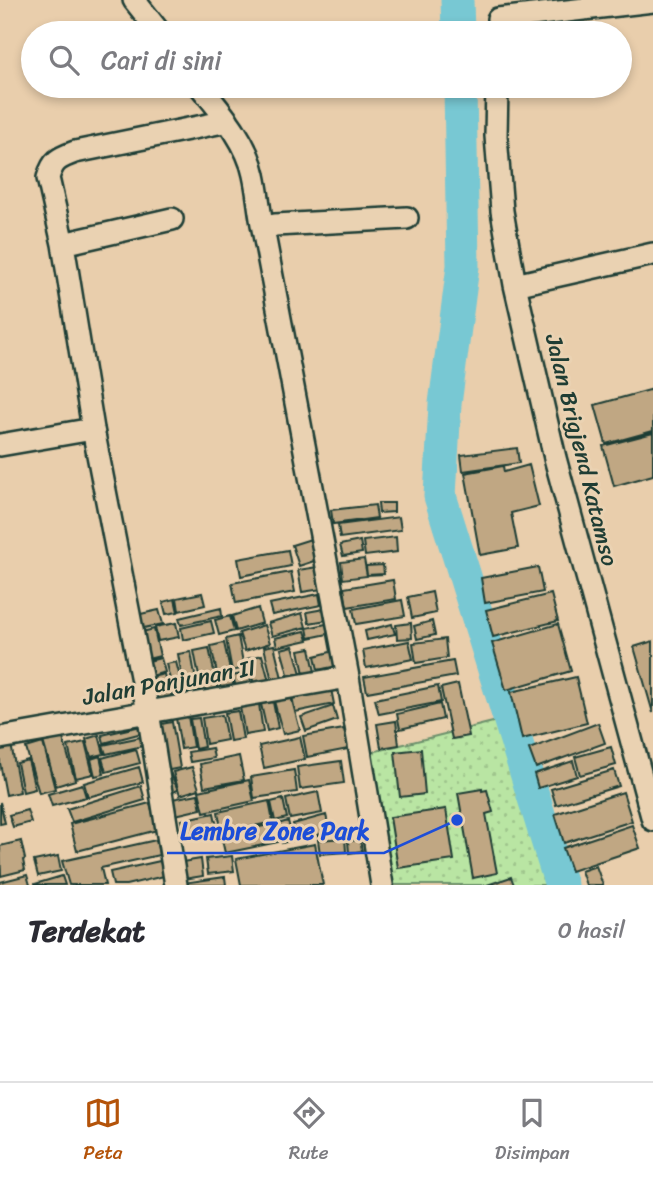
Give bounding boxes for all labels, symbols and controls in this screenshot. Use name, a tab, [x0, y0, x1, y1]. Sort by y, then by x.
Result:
search box	[21, 21, 632, 98]
text: Cari di sini	[101, 37, 222, 83]
icon: search	[45, 41, 83, 79]
street label: Jalan Brigjend Katamso	[533, 329, 630, 571]
street label: Jalan Panjunan II	[78, 647, 259, 718]
callout: Lembre Zone Park	[167, 808, 384, 853]
text: Lembre Zone Park	[180, 810, 370, 852]
text: Terdekat	[28, 904, 145, 958]
text: 0 hasil	[557, 910, 625, 951]
tab: Peta	[83, 1094, 122, 1169]
tab: Rute	[289, 1094, 328, 1169]
tab: Disimpan	[495, 1094, 570, 1169]

